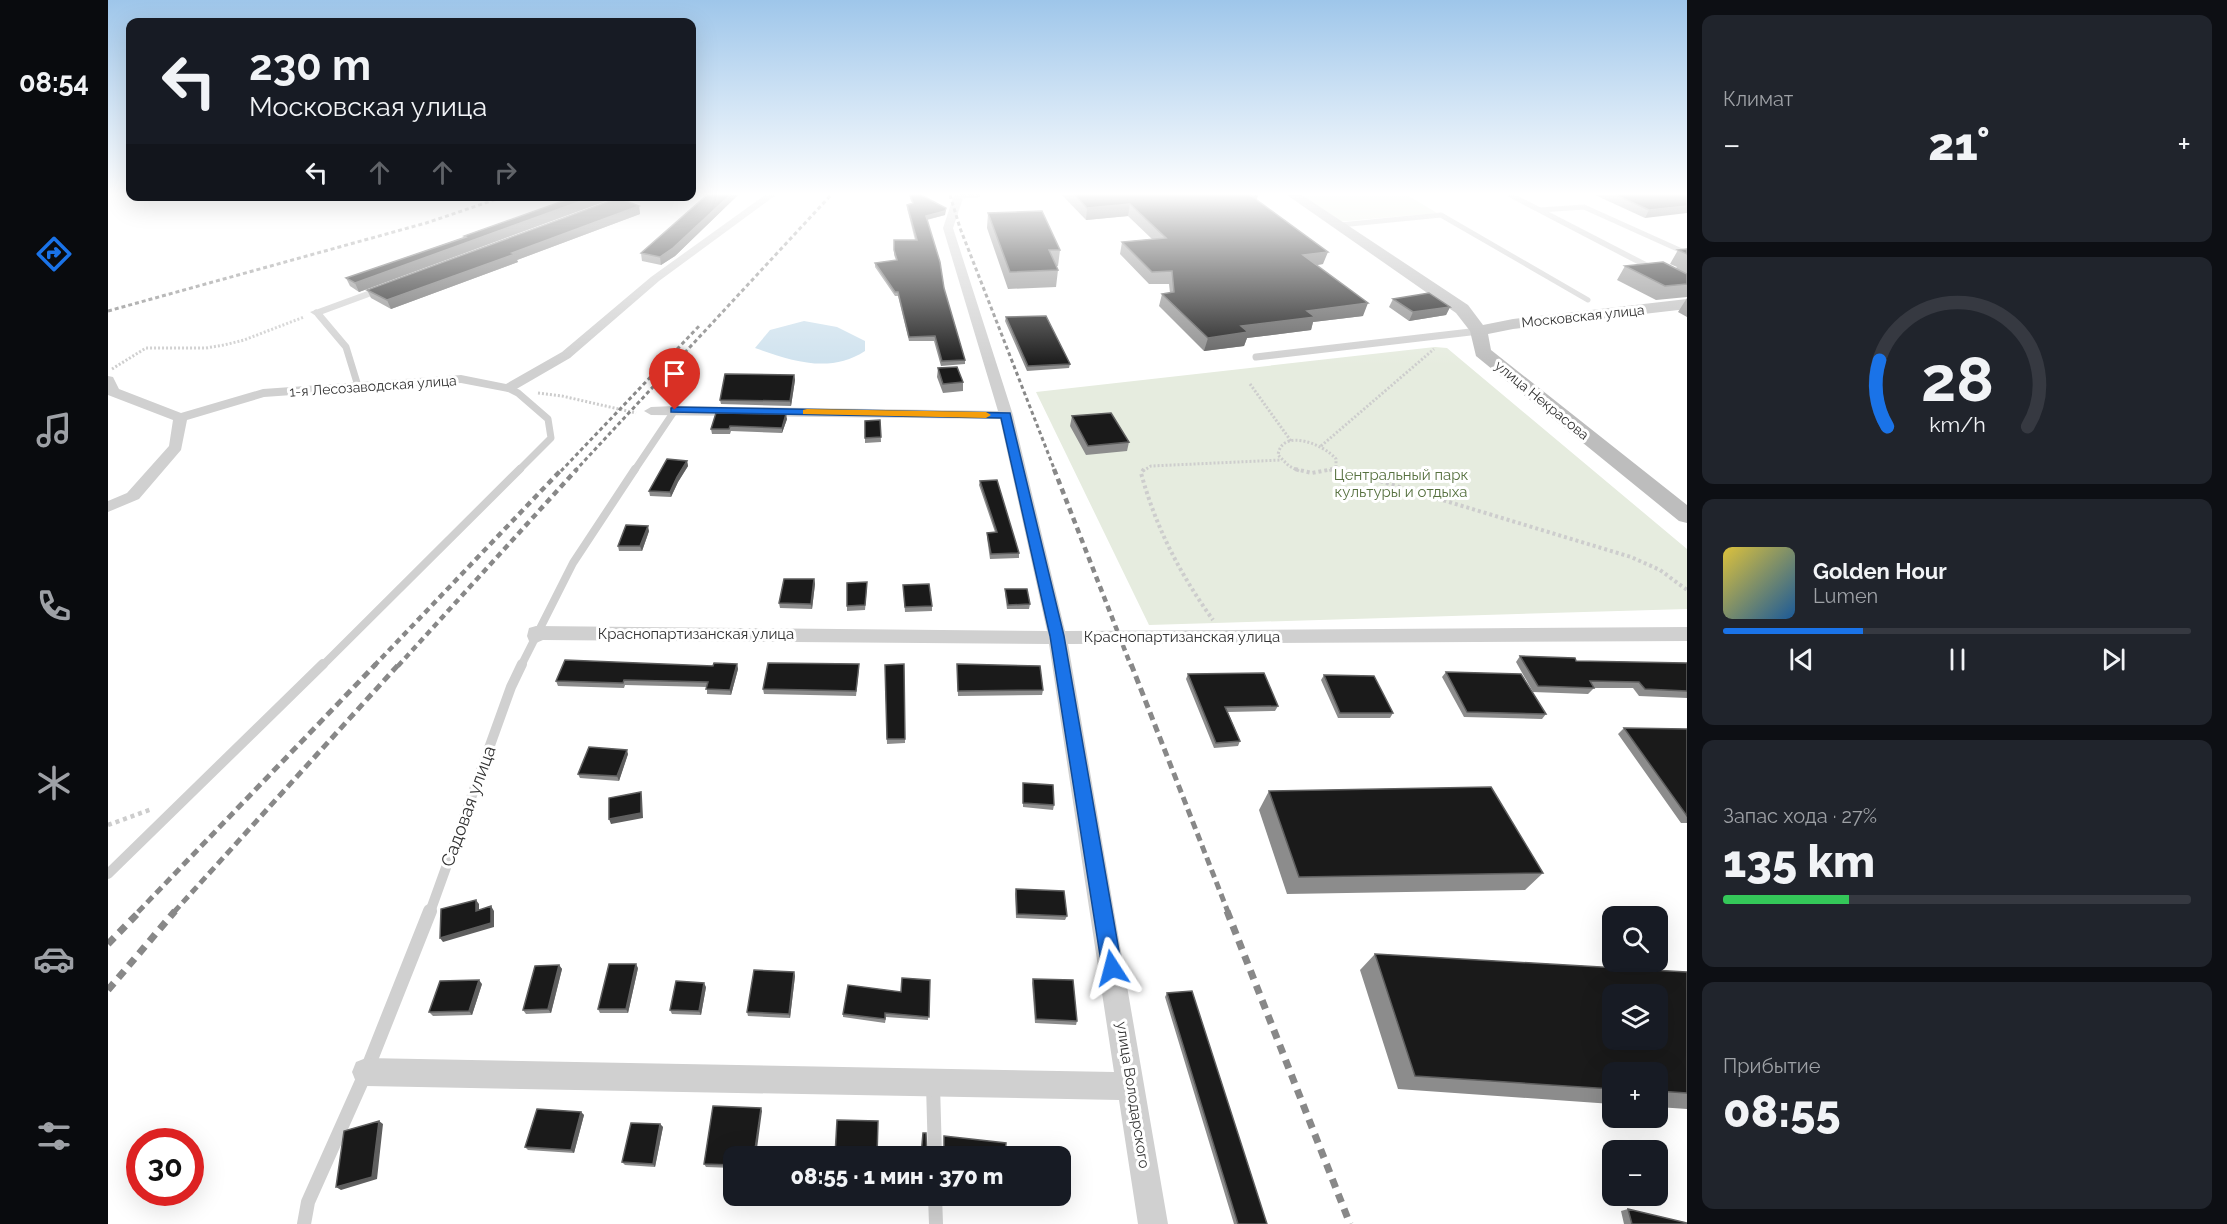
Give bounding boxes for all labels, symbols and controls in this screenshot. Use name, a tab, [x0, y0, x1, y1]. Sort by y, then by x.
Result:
text: 230 m	[249, 41, 371, 90]
icon: left	[150, 42, 228, 120]
text: 08:54	[19, 67, 89, 98]
text: Климат	[1723, 87, 1793, 111]
text: Московская улица	[249, 91, 487, 122]
text: 21°	[1928, 118, 1990, 171]
text: −	[1723, 125, 1741, 164]
text: +	[2177, 125, 2191, 164]
icon: left	[300, 156, 333, 189]
icon: ahead	[363, 156, 396, 189]
icon: ahead	[426, 156, 459, 189]
icon: right	[489, 156, 522, 189]
icon: directions	[33, 233, 75, 275]
street label: Московская улица	[1521, 302, 1645, 330]
text: 28	[1921, 342, 1993, 416]
pin	[649, 348, 700, 410]
icon: arrive	[658, 357, 691, 390]
street label: улица Некрасова	[1492, 357, 1592, 443]
street label: 1-я Лесозаводская улица	[289, 372, 457, 400]
icon: music	[33, 409, 75, 451]
text: km/h	[1929, 413, 1985, 438]
park label: Центральный парк культуры и отдыха	[1334, 466, 1468, 501]
text: Golden Hour	[1813, 558, 1947, 584]
text: Lumen	[1813, 584, 1878, 608]
icon: phone	[33, 585, 75, 627]
street label: Краснопартизанская улица	[598, 625, 794, 643]
street label: Краснопартизанская улица	[1084, 628, 1280, 646]
icon: previous	[1785, 643, 1818, 676]
icon: pause	[1941, 643, 1974, 676]
icon: next	[2097, 643, 2130, 676]
street label: Садовая улица	[436, 743, 500, 869]
icon: climate	[33, 762, 75, 804]
text: Запас хода · 27%	[1723, 804, 1877, 828]
text: 135 km	[1723, 835, 1875, 888]
map controls	[1602, 906, 1668, 1206]
button: search	[1602, 906, 1668, 972]
position arrow	[1080, 936, 1144, 1000]
icon: car	[33, 938, 75, 980]
button: layers	[1602, 984, 1668, 1050]
street label: улица Володарского	[1113, 1020, 1154, 1170]
text: Прибытие	[1723, 1054, 1820, 1078]
button: +	[1602, 1062, 1668, 1128]
text: 08:55	[1723, 1085, 1841, 1138]
icon: filters	[33, 1115, 75, 1157]
speed limit sign: 30	[126, 1128, 204, 1206]
button: −	[1602, 1140, 1668, 1206]
text: 08:55 · 1 мин · 370 m	[791, 1163, 1003, 1189]

